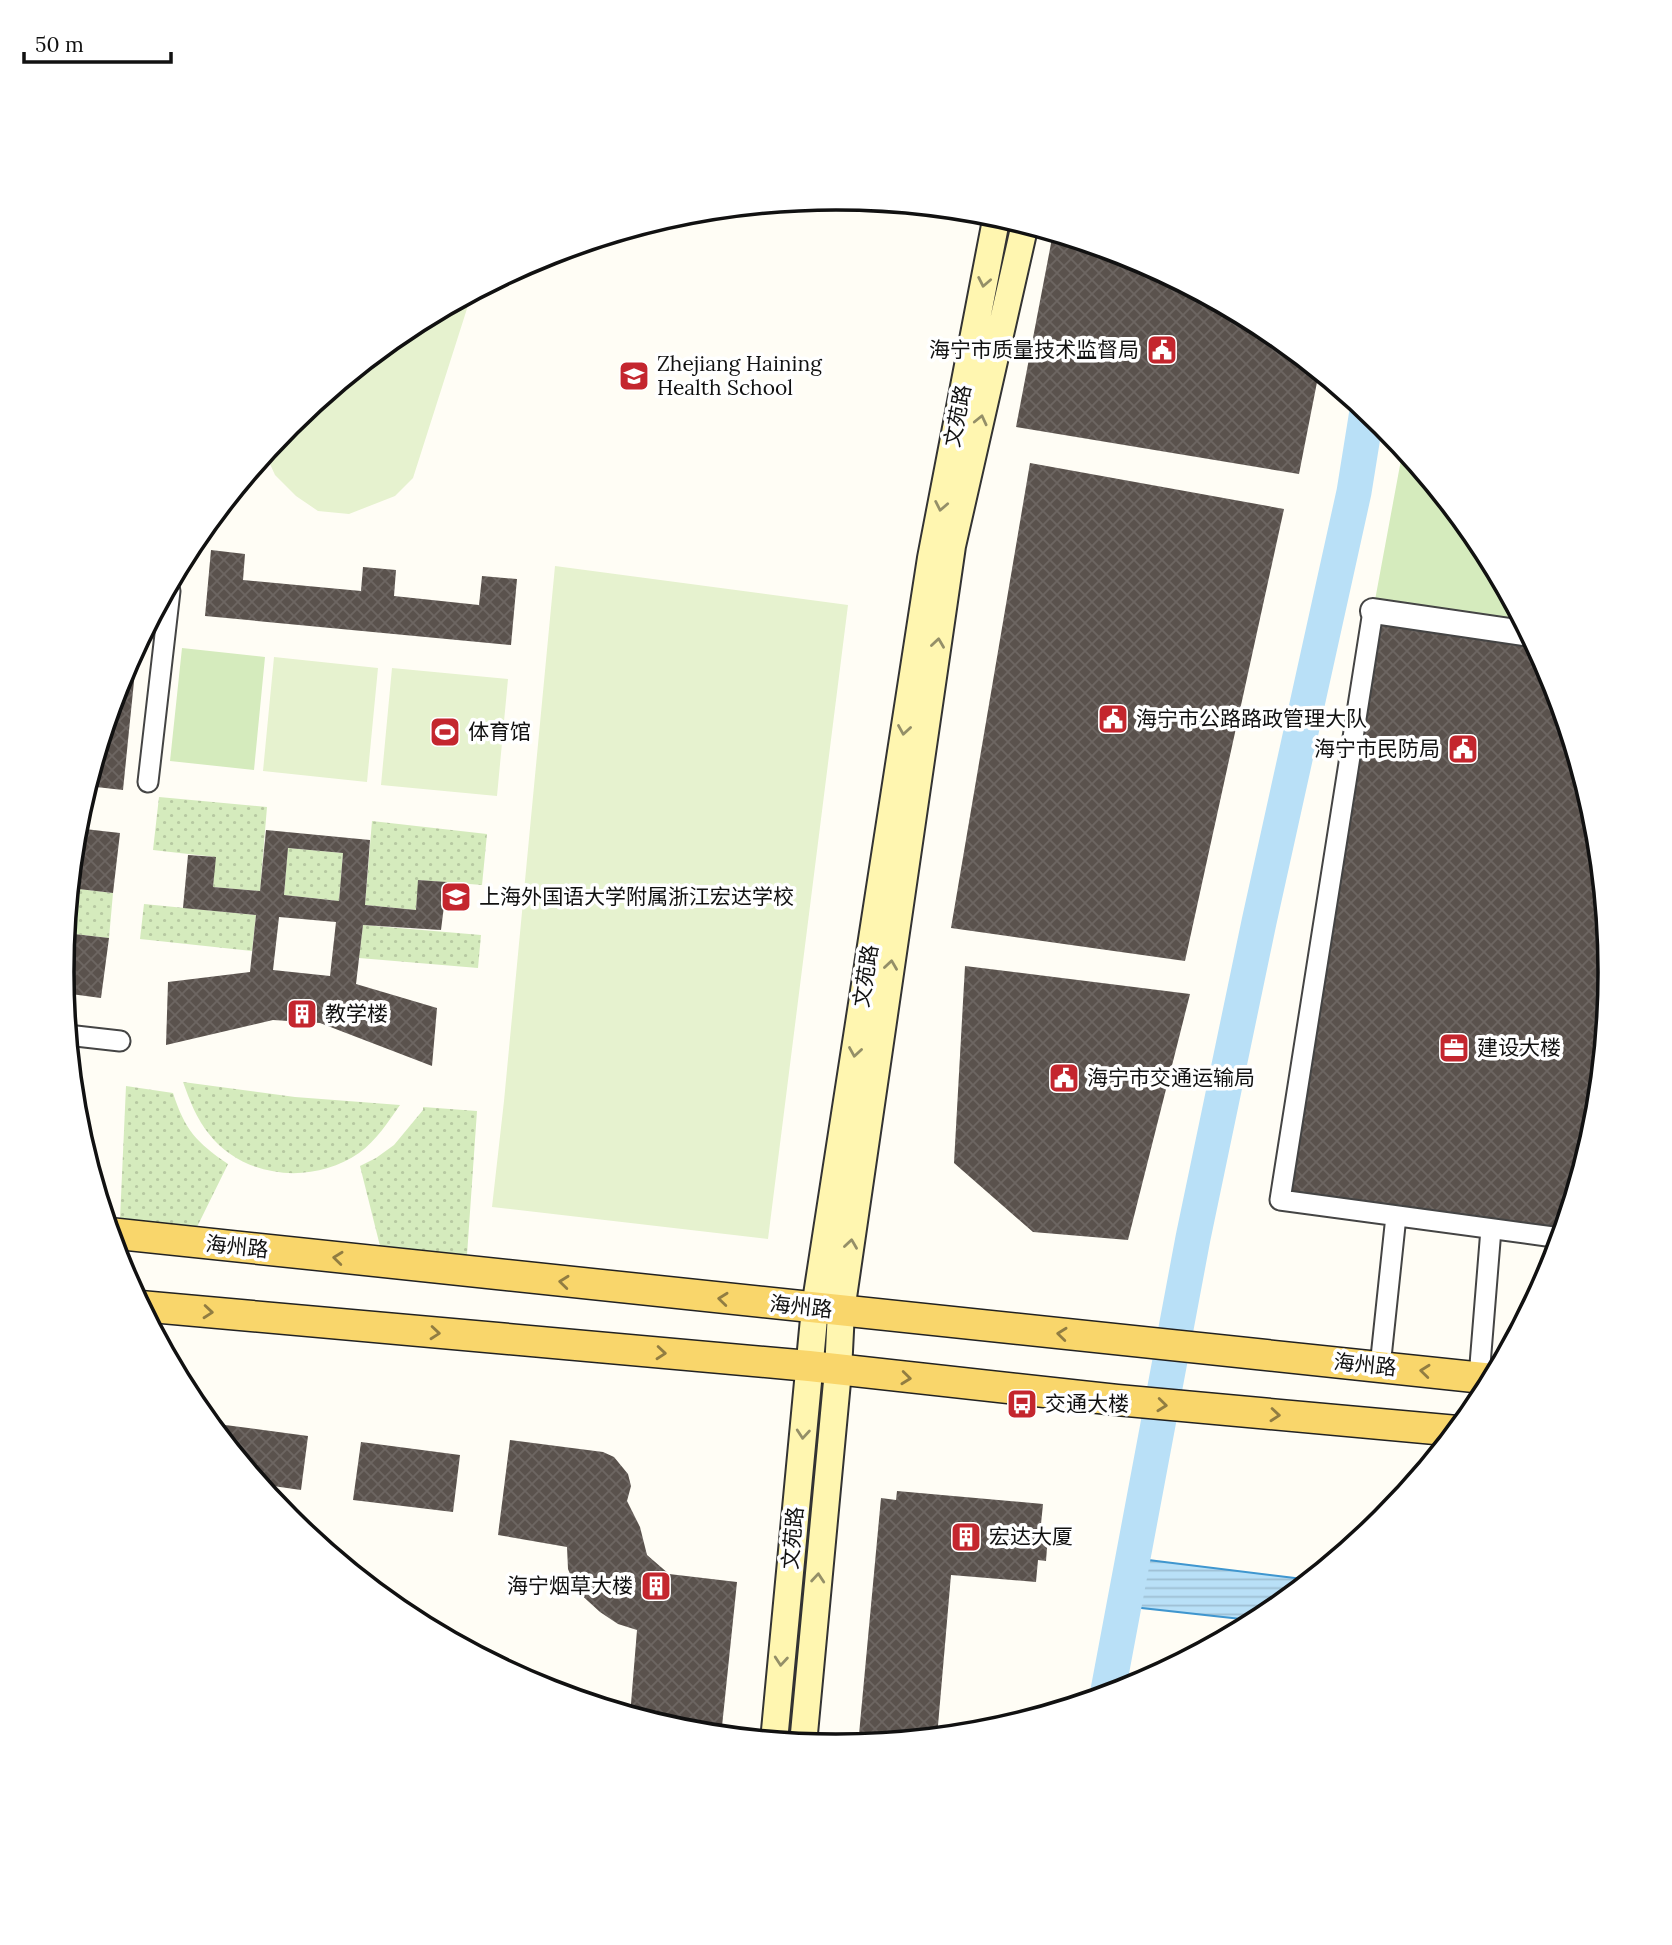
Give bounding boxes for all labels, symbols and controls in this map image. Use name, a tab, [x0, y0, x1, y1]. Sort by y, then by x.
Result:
scale bar	[24, 21, 172, 65]
text: 50 m	[35, 31, 84, 58]
one-way arrow	[977, 276, 992, 288]
public building icon: 海宁市质量技术监督局	[1145, 333, 1179, 367]
place label: 海宁市质量技术监督局	[929, 336, 1139, 363]
place label: Zhejiang Haining Health School	[657, 350, 822, 401]
school or university icon: Zhejiang Haining Health School	[617, 359, 651, 393]
street label: 文苑路	[938, 382, 977, 449]
one-way arrow	[972, 414, 987, 426]
one-way arrow	[934, 500, 949, 512]
one-way arrow	[930, 637, 945, 649]
public building icon: 海宁市公路路政管理大队	[1096, 702, 1130, 736]
place label: 海宁市公路路政管理大队	[1136, 705, 1367, 732]
sports icon: 体育馆	[428, 715, 462, 749]
place label: 体育馆	[468, 718, 531, 745]
one-way arrow	[897, 725, 912, 736]
public building icon: 海宁市民防局	[1446, 732, 1480, 766]
place label: 海宁市民防局	[1314, 735, 1440, 762]
school or university icon: 上海外国语大学附属浙江宏达学校	[439, 880, 473, 914]
place label: 上海外国语大学附属浙江宏达学校	[479, 883, 794, 910]
street label: 文苑路	[847, 943, 884, 1009]
one-way arrow	[884, 959, 899, 971]
building icon: 教学楼	[285, 997, 319, 1031]
place label: 教学楼	[325, 1000, 388, 1027]
office icon: 建设大楼	[1437, 1031, 1471, 1065]
place label: 建设大楼	[1477, 1034, 1561, 1061]
one-way arrow	[848, 1046, 863, 1058]
public building icon: 海宁市交通运输局	[1047, 1061, 1081, 1095]
place label: 海宁市交通运输局	[1087, 1064, 1255, 1091]
street label: 海州路	[204, 1230, 270, 1263]
one-way arrow	[843, 1238, 858, 1249]
one-way arrow	[332, 1250, 343, 1265]
one-way arrow	[558, 1274, 570, 1289]
street label: 海州路	[768, 1290, 834, 1323]
one-way arrow	[717, 1291, 729, 1306]
one-way arrow	[203, 1304, 214, 1319]
one-way arrow	[429, 1325, 440, 1340]
one-way arrow	[1056, 1327, 1067, 1342]
one-way arrow	[656, 1345, 667, 1360]
street label: 海州路	[1332, 1348, 1398, 1381]
one-way arrow	[1419, 1364, 1431, 1379]
one-way arrow	[901, 1370, 912, 1385]
bus stop icon: 交通大楼	[1005, 1387, 1039, 1421]
place label: 交通大楼	[1045, 1390, 1129, 1417]
one-way arrow	[1157, 1397, 1168, 1412]
one-way arrow	[1270, 1407, 1281, 1422]
one-way arrow	[796, 1429, 811, 1440]
street label: 文苑路	[776, 1505, 809, 1571]
building icon: 宏达大厦	[949, 1520, 983, 1554]
place label: 宏达大厦	[989, 1523, 1073, 1550]
building icon: 海宁烟草大楼	[639, 1569, 673, 1603]
place label: 海宁烟草大楼	[507, 1572, 633, 1599]
one-way arrow	[810, 1573, 825, 1584]
one-way arrow	[774, 1655, 789, 1667]

